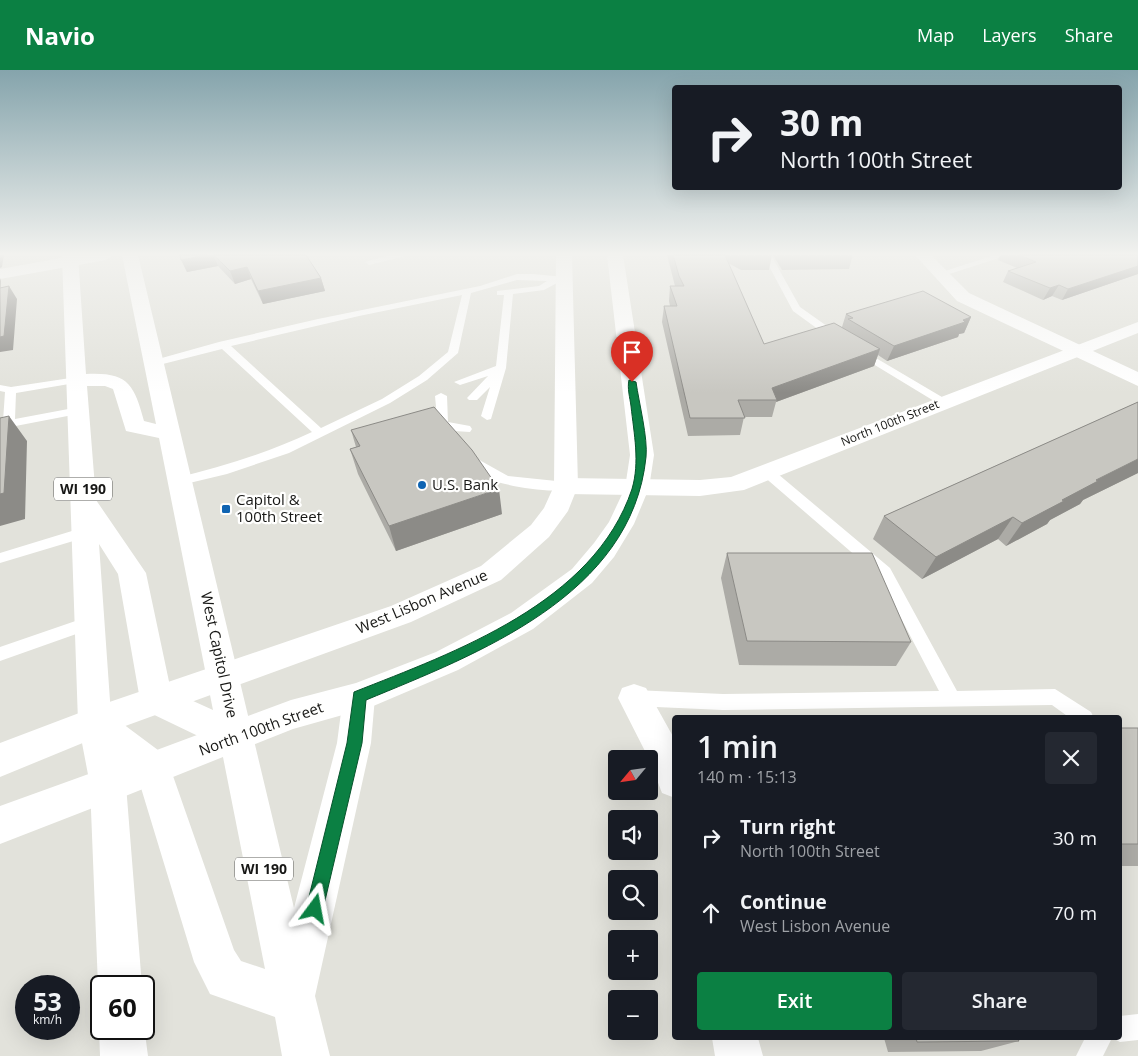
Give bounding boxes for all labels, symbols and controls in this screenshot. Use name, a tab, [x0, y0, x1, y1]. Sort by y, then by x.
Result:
text: Navio	[25, 19, 95, 52]
text: Map	[917, 23, 954, 47]
text: Layers	[982, 23, 1037, 47]
text: Share	[1065, 23, 1113, 47]
text: 30 m	[780, 99, 863, 146]
icon: right	[697, 105, 762, 170]
text: North 100th Street	[780, 144, 972, 174]
pin	[611, 331, 653, 382]
icon: arrive	[618, 338, 646, 366]
street label: North 100th Street	[838, 395, 942, 450]
place label: U.S. Bank	[432, 474, 498, 494]
road number: WI 190	[54, 478, 112, 500]
marker: U.S. Bank	[416, 479, 428, 491]
place label: Capitol & 100th Street	[236, 489, 322, 526]
marker: Capitol & 100th Street	[220, 503, 232, 515]
street label: West Lisbon Avenue	[353, 564, 490, 638]
street label: West Capitol Drive	[197, 590, 243, 720]
street label: North 100th Street	[196, 696, 326, 760]
text: 1 min	[697, 726, 778, 767]
button: close	[1045, 732, 1097, 784]
north arrow	[608, 750, 658, 800]
map controls	[608, 750, 658, 1040]
text: 140 m · 15:13	[697, 766, 797, 788]
button: sound	[608, 810, 658, 860]
text: Turn right	[740, 814, 835, 840]
icon: right	[697, 824, 725, 852]
text: 30 m	[1053, 825, 1097, 851]
text: North 100th Street	[740, 840, 880, 862]
road number: WI 190	[235, 858, 293, 881]
button: search	[608, 870, 658, 920]
position arrow	[288, 882, 340, 934]
text: Continue	[740, 889, 827, 915]
icon: ahead	[697, 899, 725, 927]
text: 70 m	[1053, 900, 1097, 926]
text: West Lisbon Avenue	[740, 915, 890, 937]
button: +	[608, 930, 658, 980]
button: Exit	[697, 972, 892, 1030]
button: Share	[902, 972, 1097, 1030]
speed limit sign: 60	[90, 975, 155, 1040]
text: 53	[33, 984, 62, 1018]
button: −	[608, 990, 658, 1040]
text: km/h	[33, 1011, 62, 1028]

